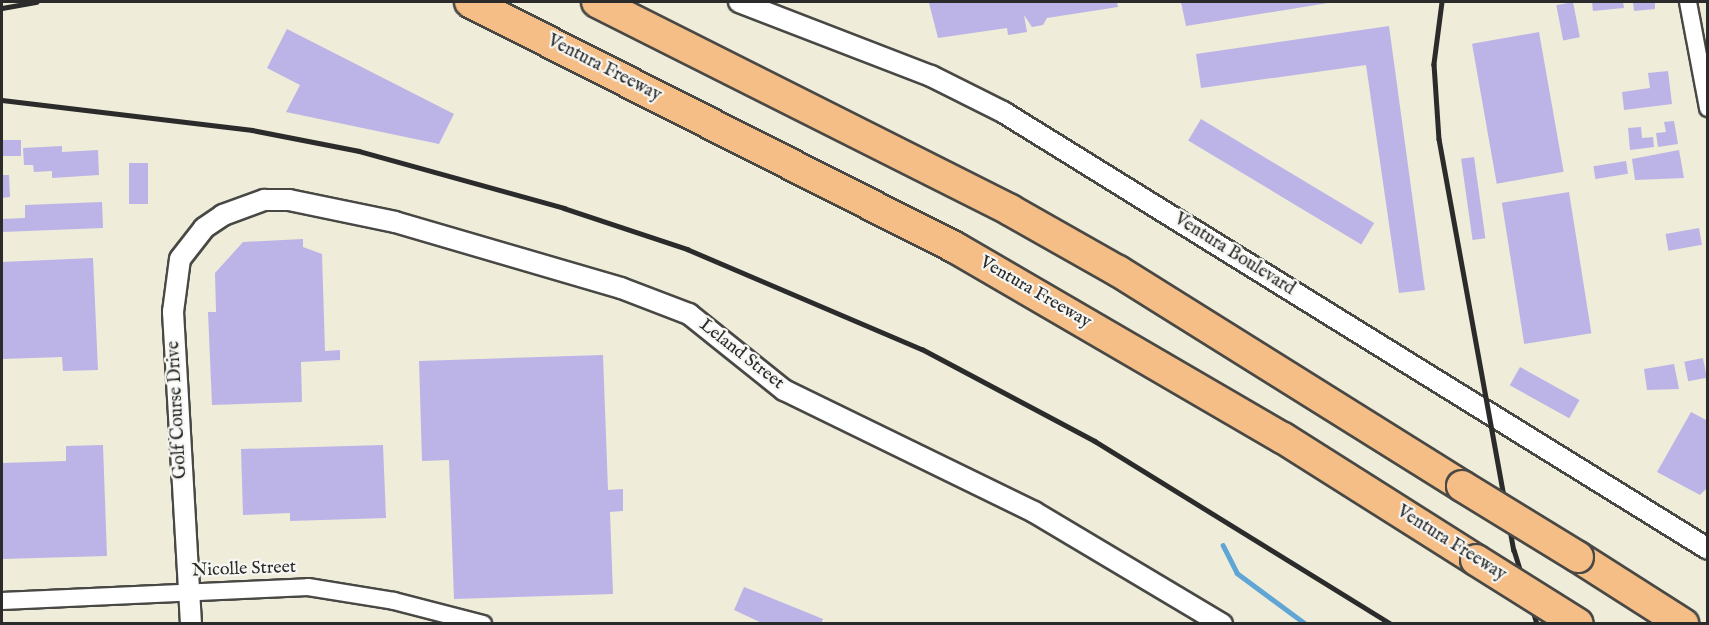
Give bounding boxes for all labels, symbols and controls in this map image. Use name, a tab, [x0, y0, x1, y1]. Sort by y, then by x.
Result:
street label: Ventura Freeway	[543, 31, 665, 107]
street label: Ventura Boulevard	[1170, 209, 1298, 301]
street label: Ventura Freeway	[975, 252, 1095, 334]
street label: Leland Street	[694, 315, 788, 395]
street label: Golf Course Drive	[164, 340, 192, 480]
street label: Ventura Freeway	[1392, 502, 1510, 586]
street label: Nicolle Street	[192, 557, 296, 583]

